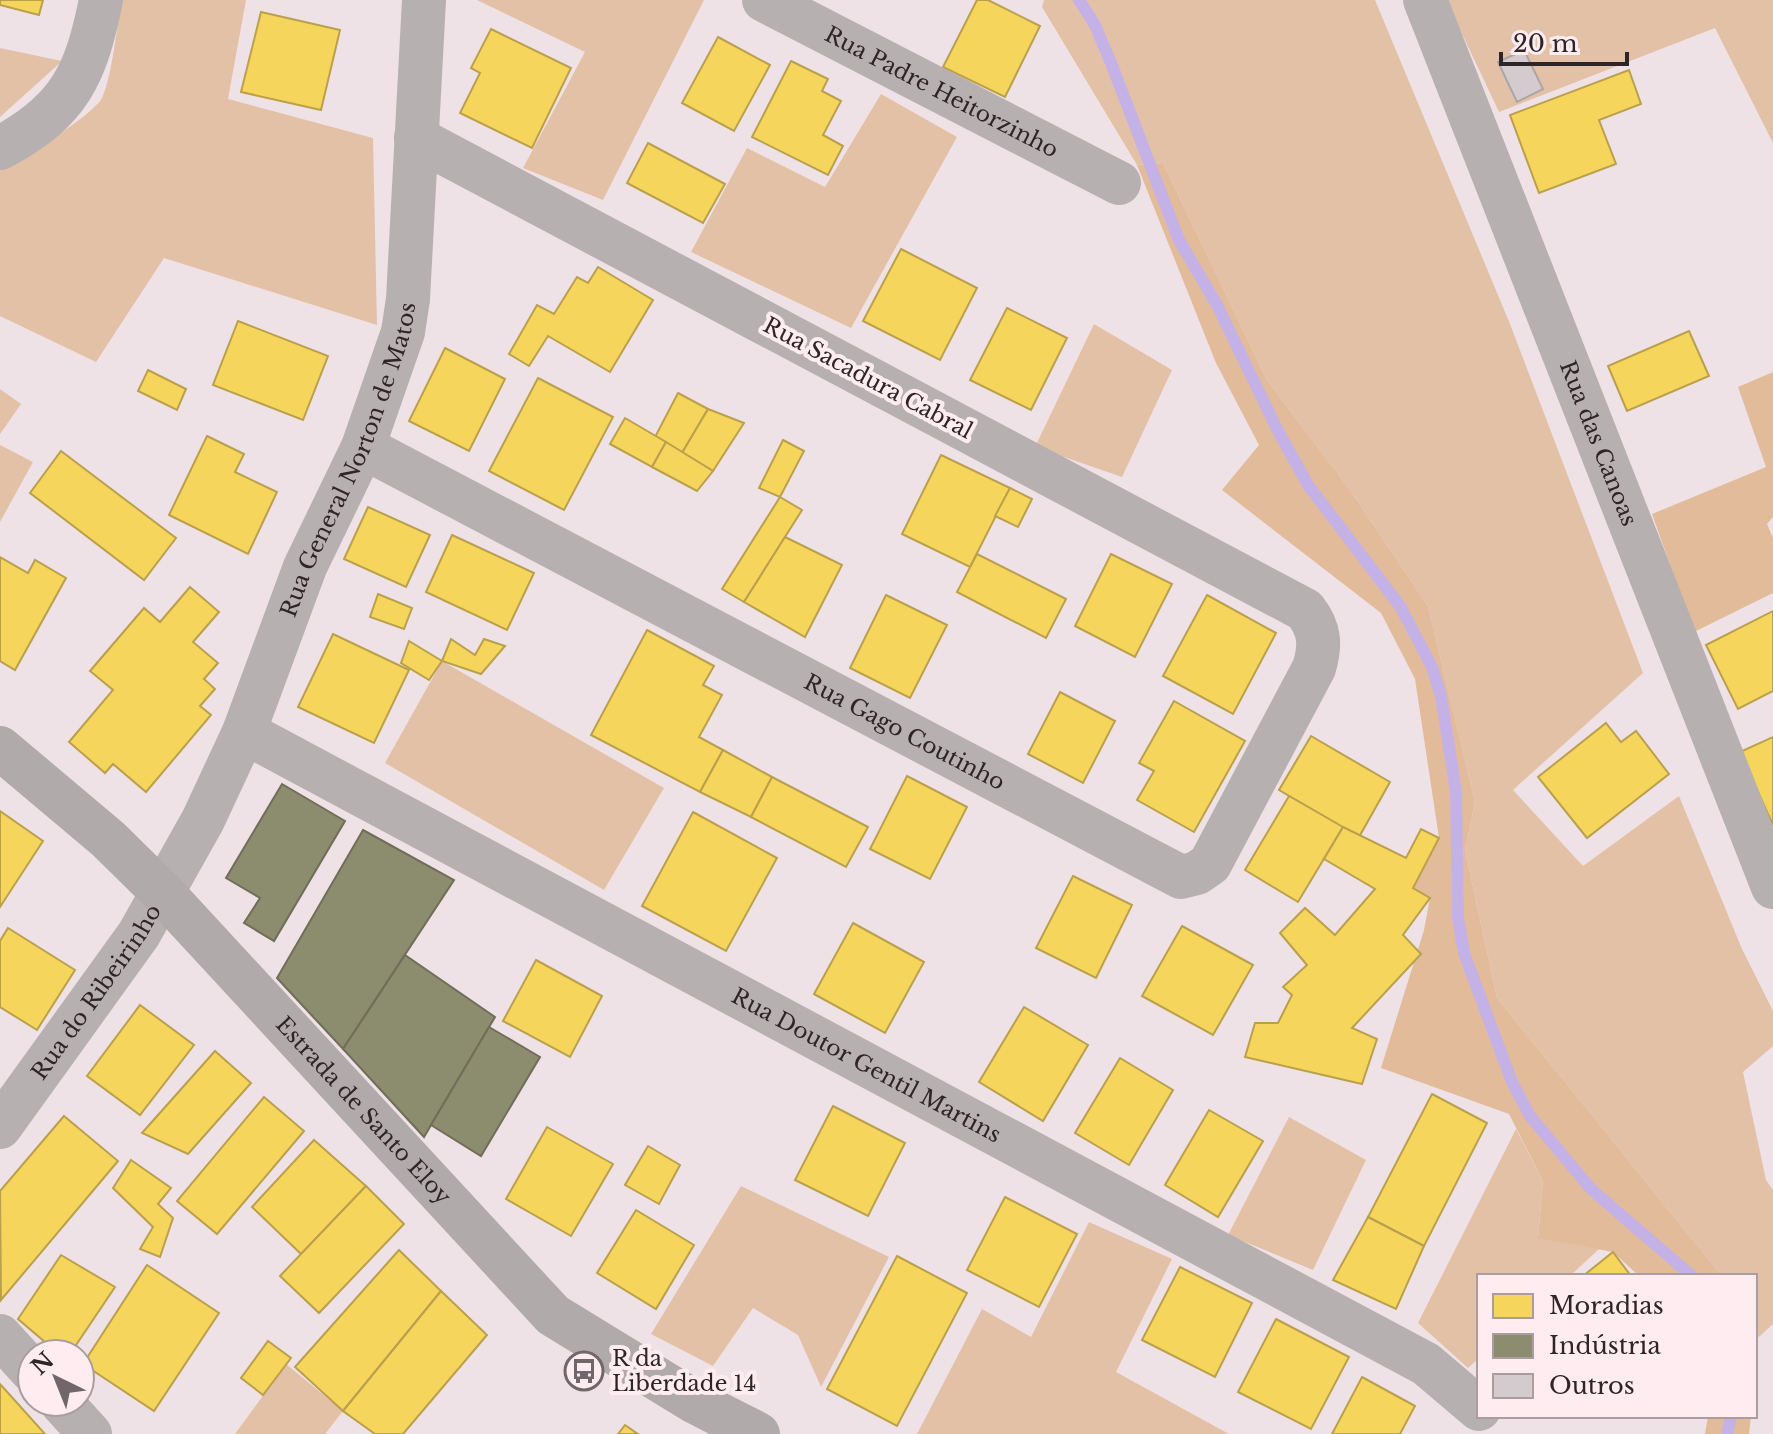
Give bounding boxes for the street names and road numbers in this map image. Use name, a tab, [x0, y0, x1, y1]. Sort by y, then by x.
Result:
street label: Rua Padre Heitorzinho	[820, 20, 1063, 163]
street label: Rua General Norton de Matos	[274, 300, 421, 621]
street label: Rua Sacadura Cabral	[759, 311, 977, 445]
street label: Rua das Canoas	[1554, 357, 1643, 530]
street label: Rua Gago Coutinho	[800, 668, 1010, 796]
street label: Rua do Ribeirinho	[25, 899, 167, 1085]
street label: Rua Doutor Gentil Martins	[727, 982, 1006, 1148]
street label: Estrada de Santo Eloy	[270, 1011, 457, 1210]

